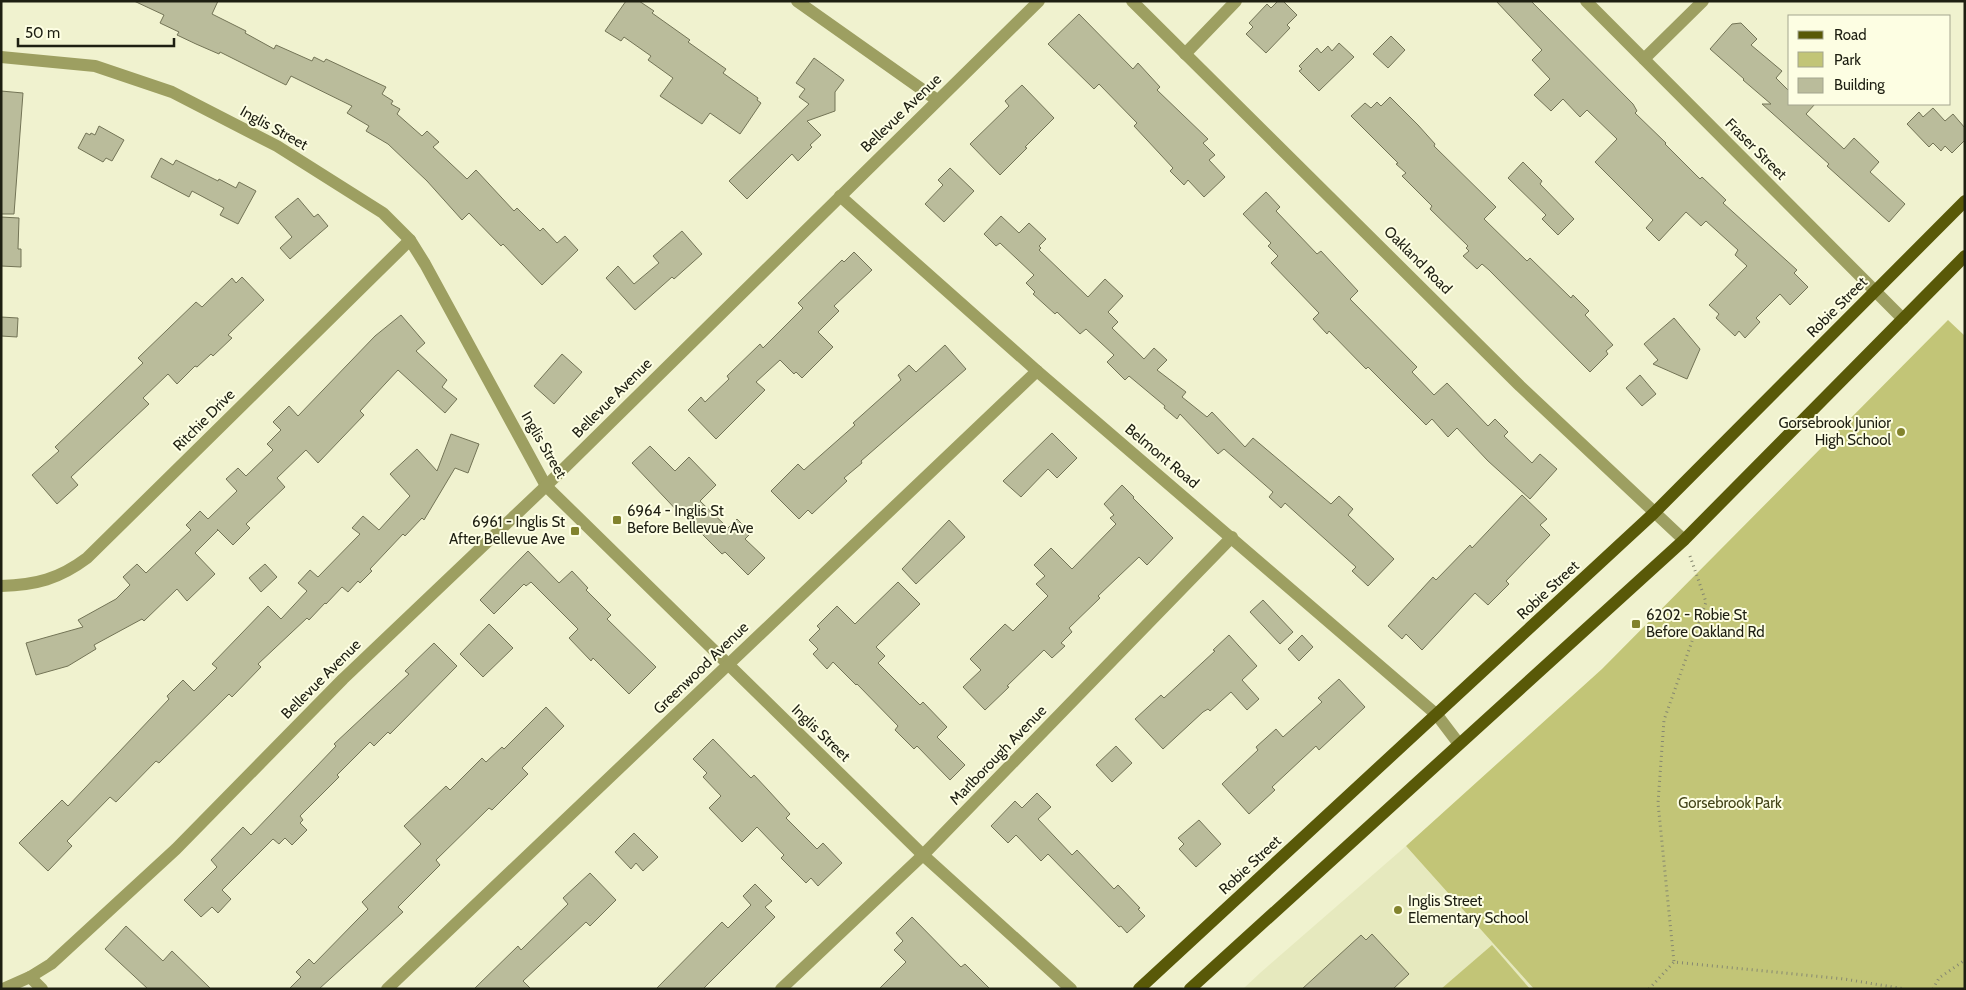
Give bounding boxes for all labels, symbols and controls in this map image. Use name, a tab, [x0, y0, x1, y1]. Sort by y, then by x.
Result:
scale bar	[18, 15, 174, 47]
legend	[1788, 15, 1951, 105]
text: 50 m	[25, 24, 60, 42]
text: Road	[1834, 26, 1867, 44]
text: Park	[1834, 51, 1861, 69]
street label: Bellevue Avenue	[857, 70, 945, 156]
text: Building	[1834, 76, 1885, 94]
street label: Inglis Street	[237, 102, 311, 154]
street label: Fraser Street	[1722, 115, 1790, 183]
street label: Oakland Road	[1380, 222, 1456, 298]
street label: Robie Street	[1803, 273, 1871, 341]
street label: Bellevue Avenue	[568, 354, 656, 442]
street label: Ritchie Drive	[169, 385, 239, 455]
street label: Inglis Street	[518, 408, 570, 482]
place label: Gorsebrook Junior High School	[1779, 414, 1891, 449]
street label: Belmont Road	[1121, 420, 1203, 492]
marker: Gorsebrook Junior High School	[1895, 426, 1907, 438]
place label: 6964 - Inglis St Before Bellevue Ave	[627, 502, 754, 537]
place label: 6961 - Inglis St After Bellevue Ave	[449, 513, 565, 548]
marker: 6964 - Inglis St Before Bellevue Ave	[611, 514, 623, 526]
marker: 6961 - Inglis St After Bellevue Ave	[569, 525, 581, 537]
street label: Robie Street	[1513, 557, 1583, 623]
place label: 6202 - Robie St Before Oakland Rd	[1646, 606, 1765, 641]
street label: Greenwood Avenue	[650, 618, 752, 718]
marker: 6202 - Robie St Before Oakland Rd	[1630, 618, 1642, 630]
street label: Bellevue Avenue	[277, 635, 365, 723]
street label: Inglis Street	[788, 701, 854, 765]
street label: Marlborough Avenue	[946, 701, 1050, 808]
park label: Gorsebrook Park	[1678, 794, 1782, 812]
street label: Robie Street	[1215, 832, 1285, 898]
place label: Inglis Street Elementary School	[1408, 892, 1529, 927]
marker: Inglis Street Elementary School	[1392, 904, 1404, 916]

